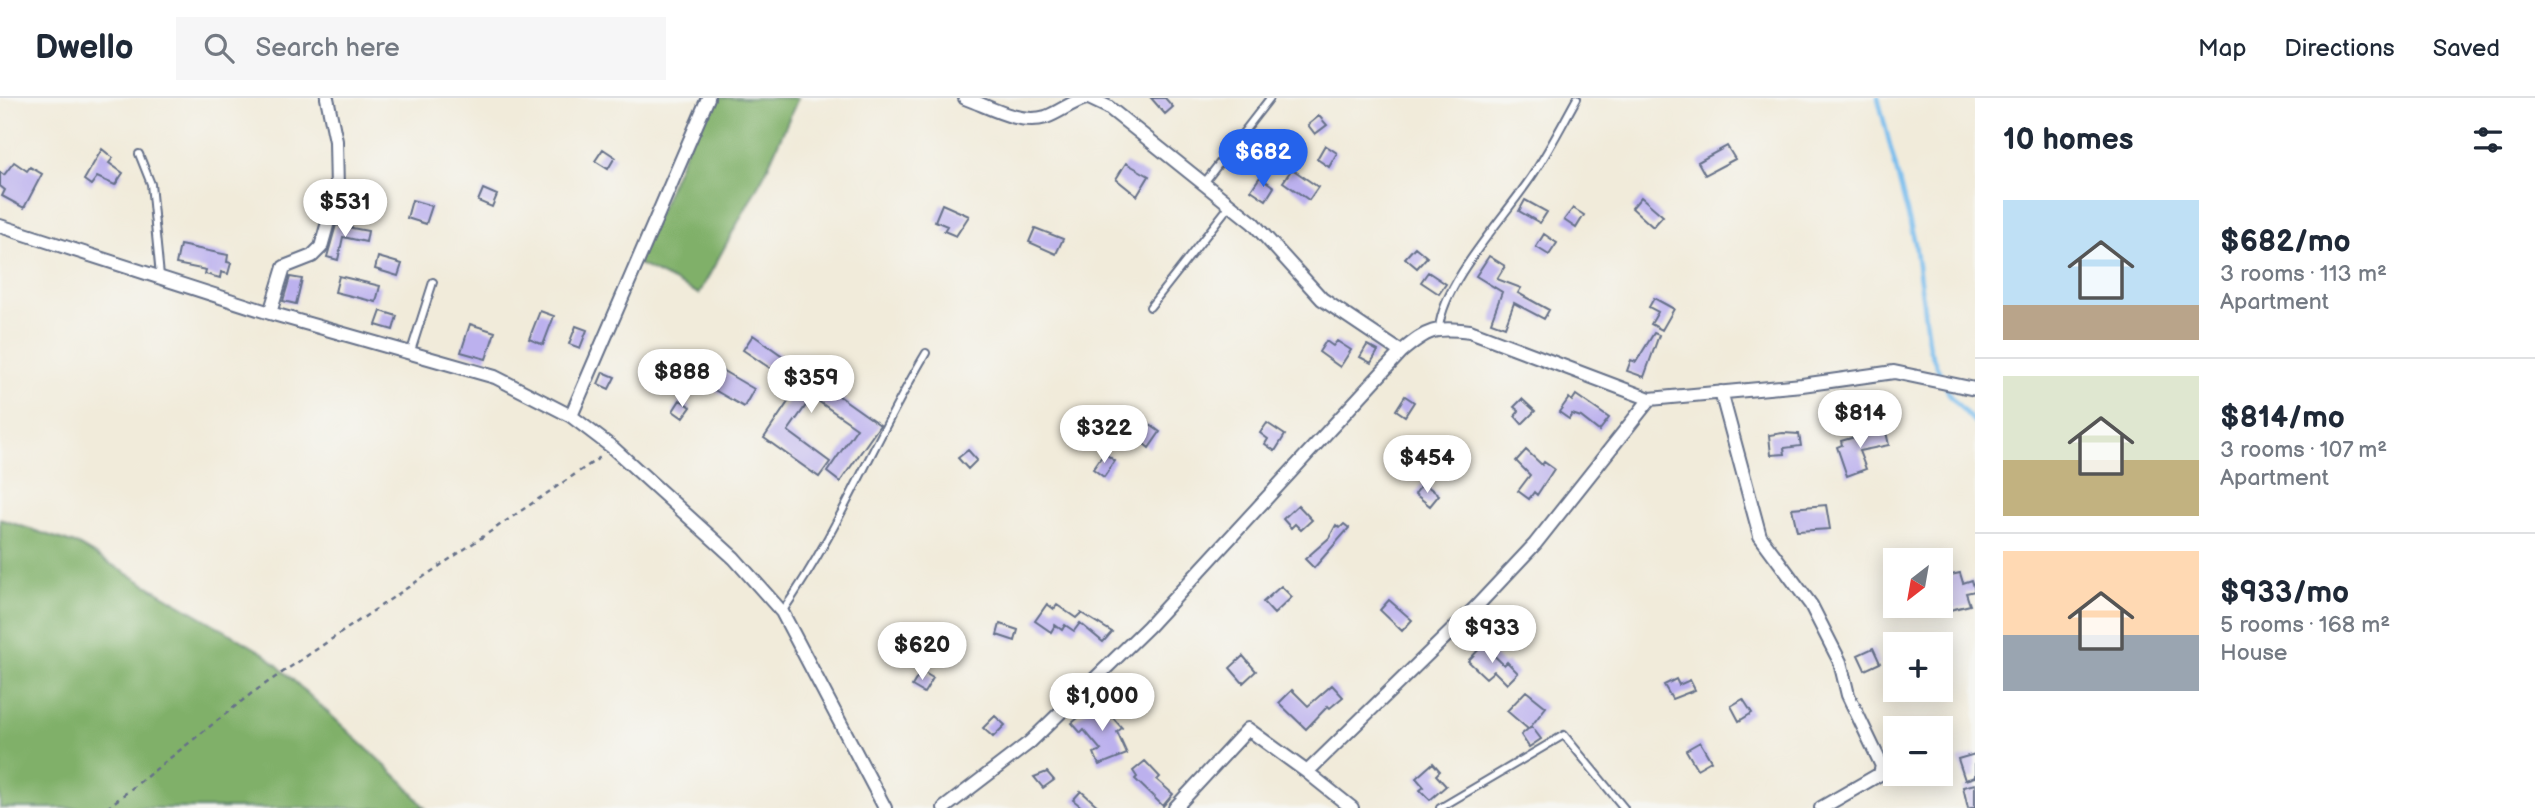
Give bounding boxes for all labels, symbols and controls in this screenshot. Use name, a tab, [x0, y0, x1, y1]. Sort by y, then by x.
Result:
search box	[176, 17, 666, 80]
text: Dwello	[35, 28, 134, 68]
icon: search	[200, 29, 238, 67]
text: Search here	[256, 33, 400, 64]
text: Map	[2198, 34, 2246, 63]
text: Directions	[2284, 34, 2395, 63]
text: Saved	[2433, 34, 2500, 63]
icon: filters	[2469, 121, 2507, 159]
text: 10 homes	[2003, 122, 2134, 158]
pin: $682	[1222, 130, 1304, 189]
text: $682	[1235, 138, 1291, 166]
pin: $531	[304, 180, 386, 239]
text: $531	[319, 188, 371, 216]
text: $682/mo	[2220, 224, 2351, 260]
icon: home	[2059, 228, 2143, 312]
text: 3 rooms · 113 m²	[2220, 260, 2387, 288]
text: Apartment	[2220, 288, 2329, 316]
pin: $888	[641, 350, 723, 409]
pin: $359	[770, 356, 852, 415]
text: $888	[654, 358, 710, 386]
text: $359	[783, 364, 839, 392]
pin: $814	[1819, 390, 1901, 450]
text: $814	[1834, 399, 1886, 427]
text: $814/mo	[2220, 400, 2345, 436]
icon: home	[2059, 404, 2143, 488]
pin: $322	[1063, 406, 1145, 465]
text: $322	[1076, 414, 1132, 442]
pin: $454	[1386, 436, 1468, 495]
text: 3 rooms · 107 m²	[2220, 436, 2387, 464]
text: $454	[1399, 444, 1455, 472]
text: Apartment	[2220, 464, 2329, 492]
north arrow	[1883, 548, 1953, 618]
map controls	[1883, 548, 1953, 786]
text: $933/mo	[2220, 575, 2349, 611]
icon: home	[2059, 579, 2143, 663]
pin: $933	[1451, 606, 1533, 665]
text: 5 rooms · 168 m²	[2220, 611, 2390, 639]
text: $933	[1464, 614, 1520, 642]
pin: $620	[881, 622, 963, 682]
text: $620	[894, 631, 950, 659]
button: +	[1883, 632, 1953, 702]
text: House	[2220, 639, 2287, 667]
pin: $1,000	[1045, 674, 1159, 733]
text: $1,000	[1066, 682, 1138, 710]
button: −	[1883, 716, 1953, 786]

